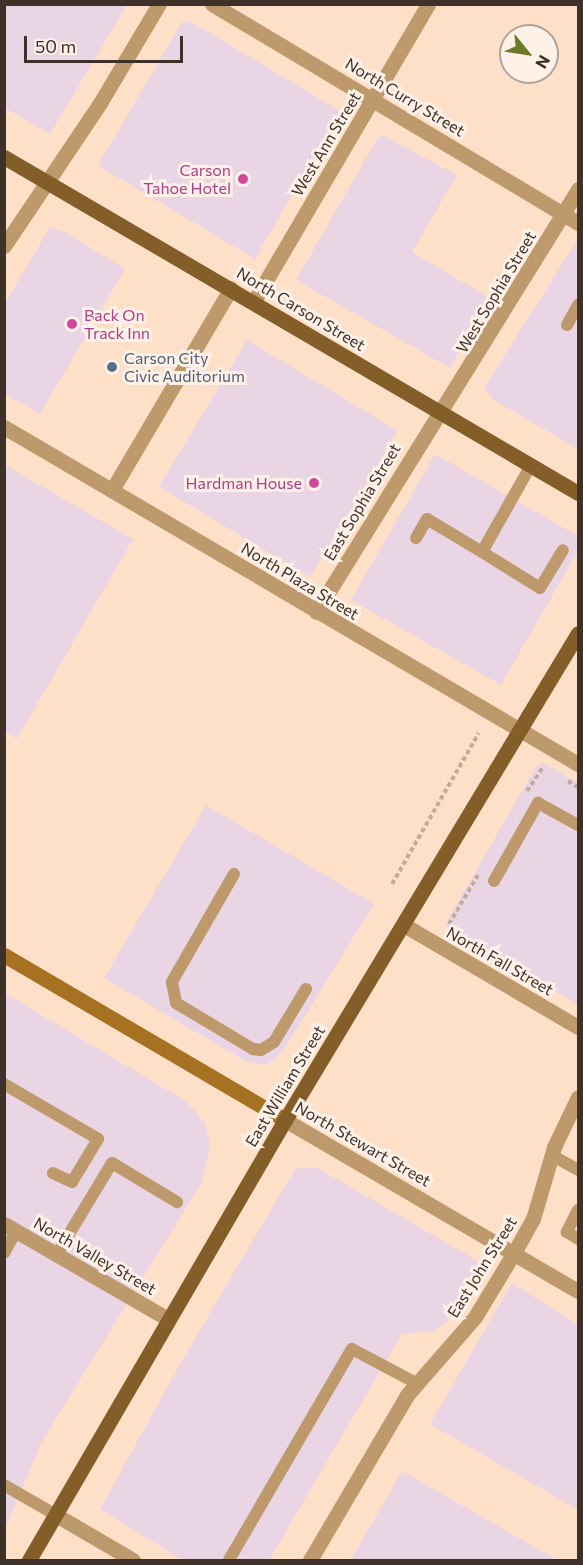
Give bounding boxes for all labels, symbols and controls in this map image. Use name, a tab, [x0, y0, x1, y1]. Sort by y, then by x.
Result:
scale bar	[27, 24, 186, 62]
north arrow	[499, 24, 559, 84]
text: 50 m	[35, 35, 76, 57]
text: N	[532, 52, 555, 72]
street label: North Curry Street	[342, 54, 468, 140]
street label: West Ann Street	[287, 88, 365, 200]
place label: Carson Tahoe Hotel	[143, 160, 231, 198]
marker: Carson Tahoe Hotel	[236, 172, 250, 186]
street label: West Sophia Street	[452, 228, 540, 356]
street label: North Carson Street	[233, 263, 369, 355]
place label: Back On Track Inn	[84, 305, 150, 343]
marker: Back On Track Inn	[65, 317, 79, 331]
place label: Carson City Civic Auditorium	[124, 348, 245, 386]
marker: Carson City Civic Auditorium	[105, 360, 119, 374]
street label: East Sophia Street	[320, 440, 404, 564]
place label: Hardman House	[186, 473, 302, 493]
marker: Hardman House	[307, 476, 321, 490]
street label: North Plaza Street	[238, 538, 362, 624]
street label: North Fall Street	[443, 923, 557, 999]
street label: East William Street	[241, 1022, 329, 1150]
street label: North Stewart Street	[292, 1097, 434, 1191]
street label: North Valley Street	[30, 1213, 160, 1299]
street label: East John Street	[443, 1213, 521, 1321]

